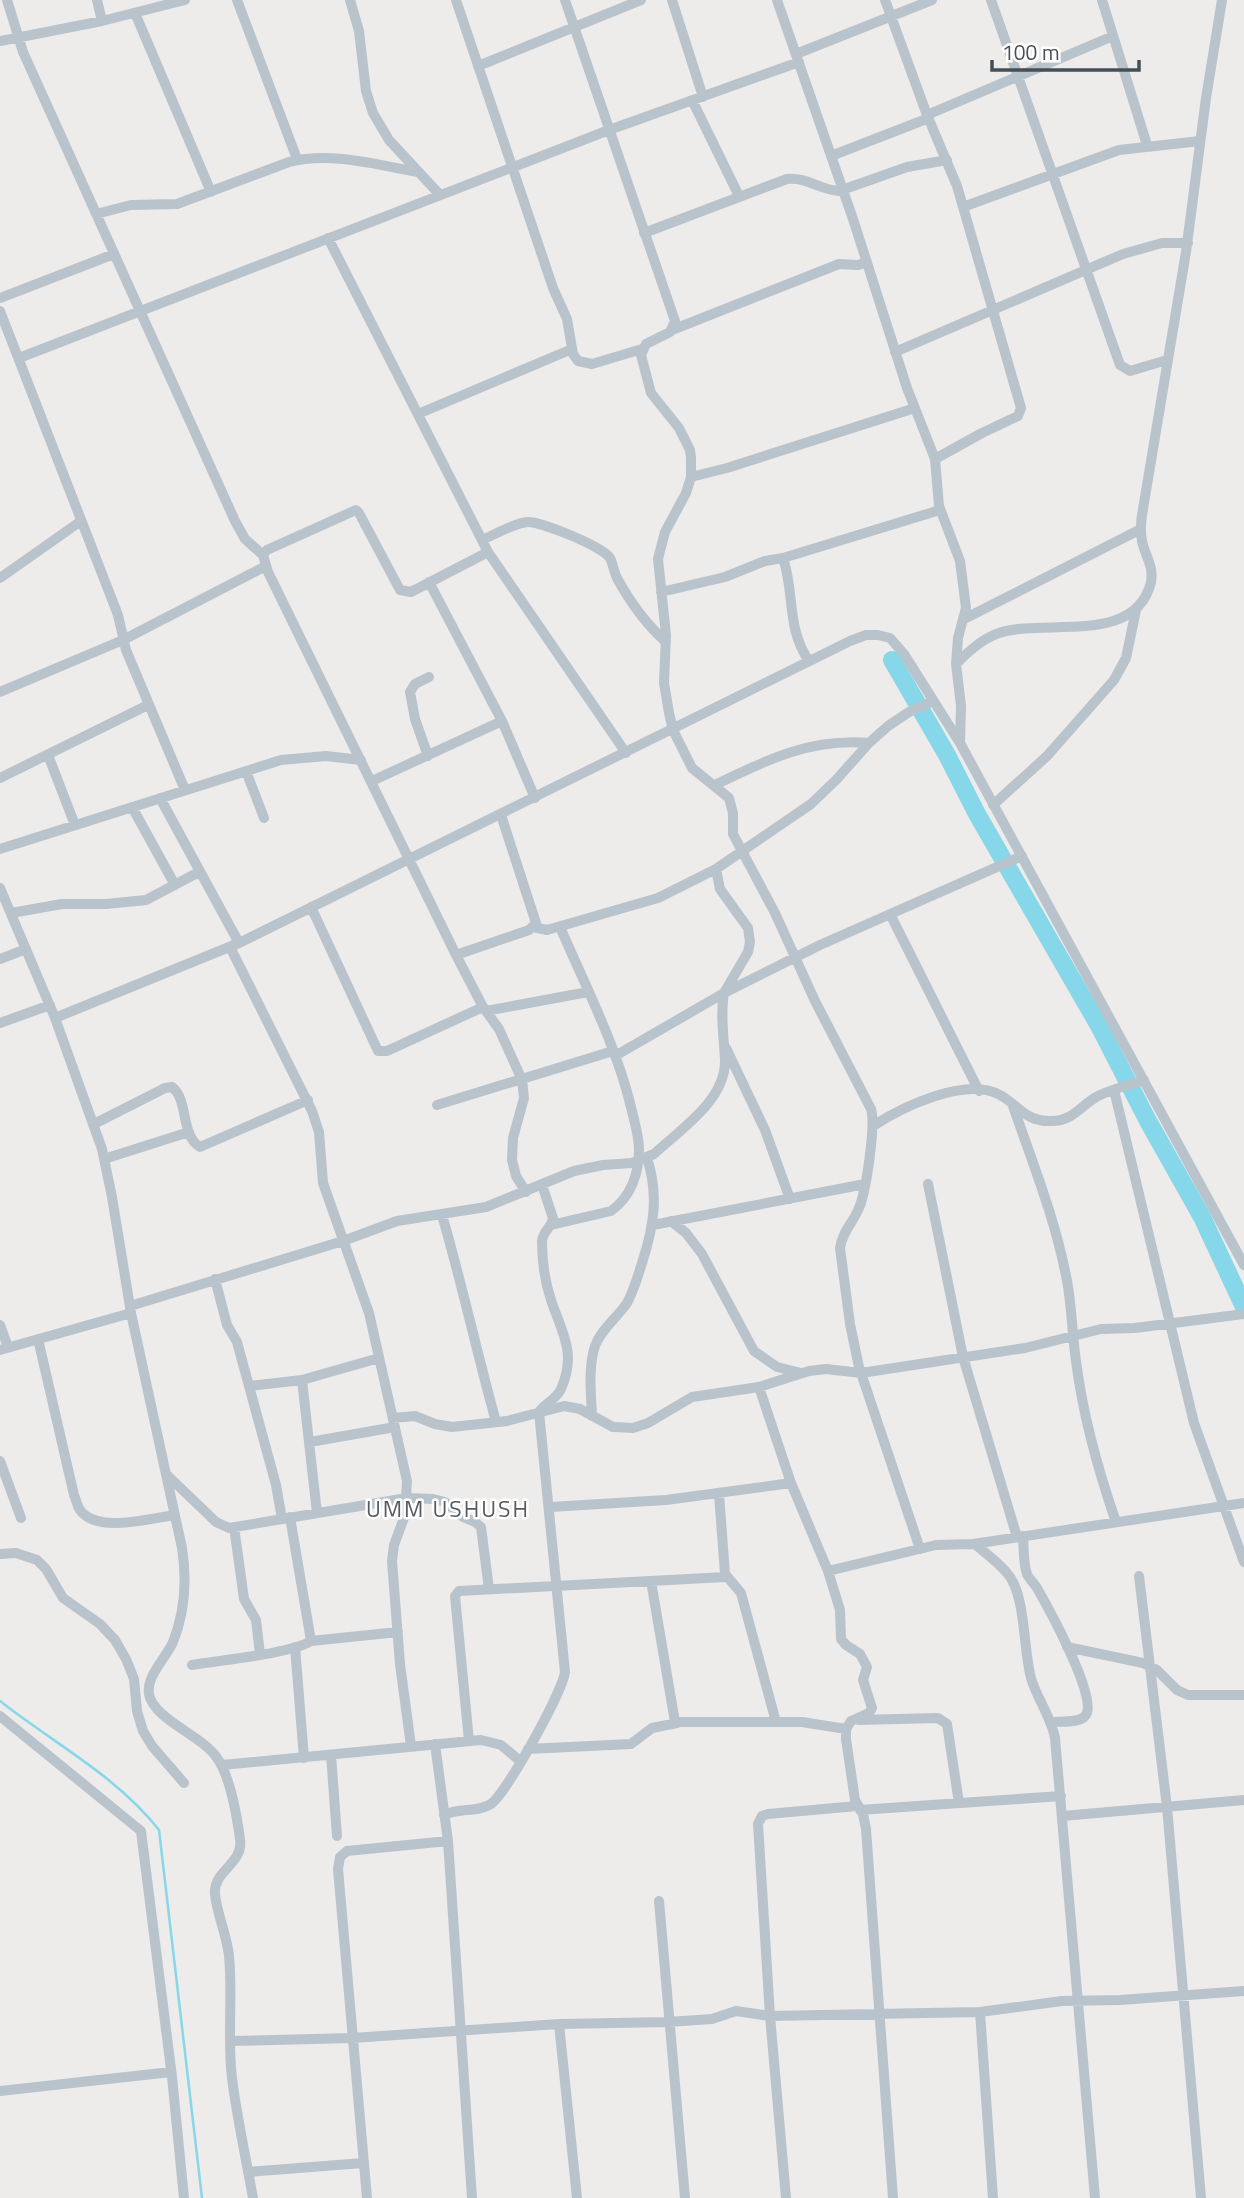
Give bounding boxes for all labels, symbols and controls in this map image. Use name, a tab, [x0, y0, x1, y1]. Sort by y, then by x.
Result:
scale bar	[992, 28, 1139, 72]
text: 100 m	[1002, 36, 1059, 68]
district label: UMM USHUSH	[366, 1491, 530, 1526]

